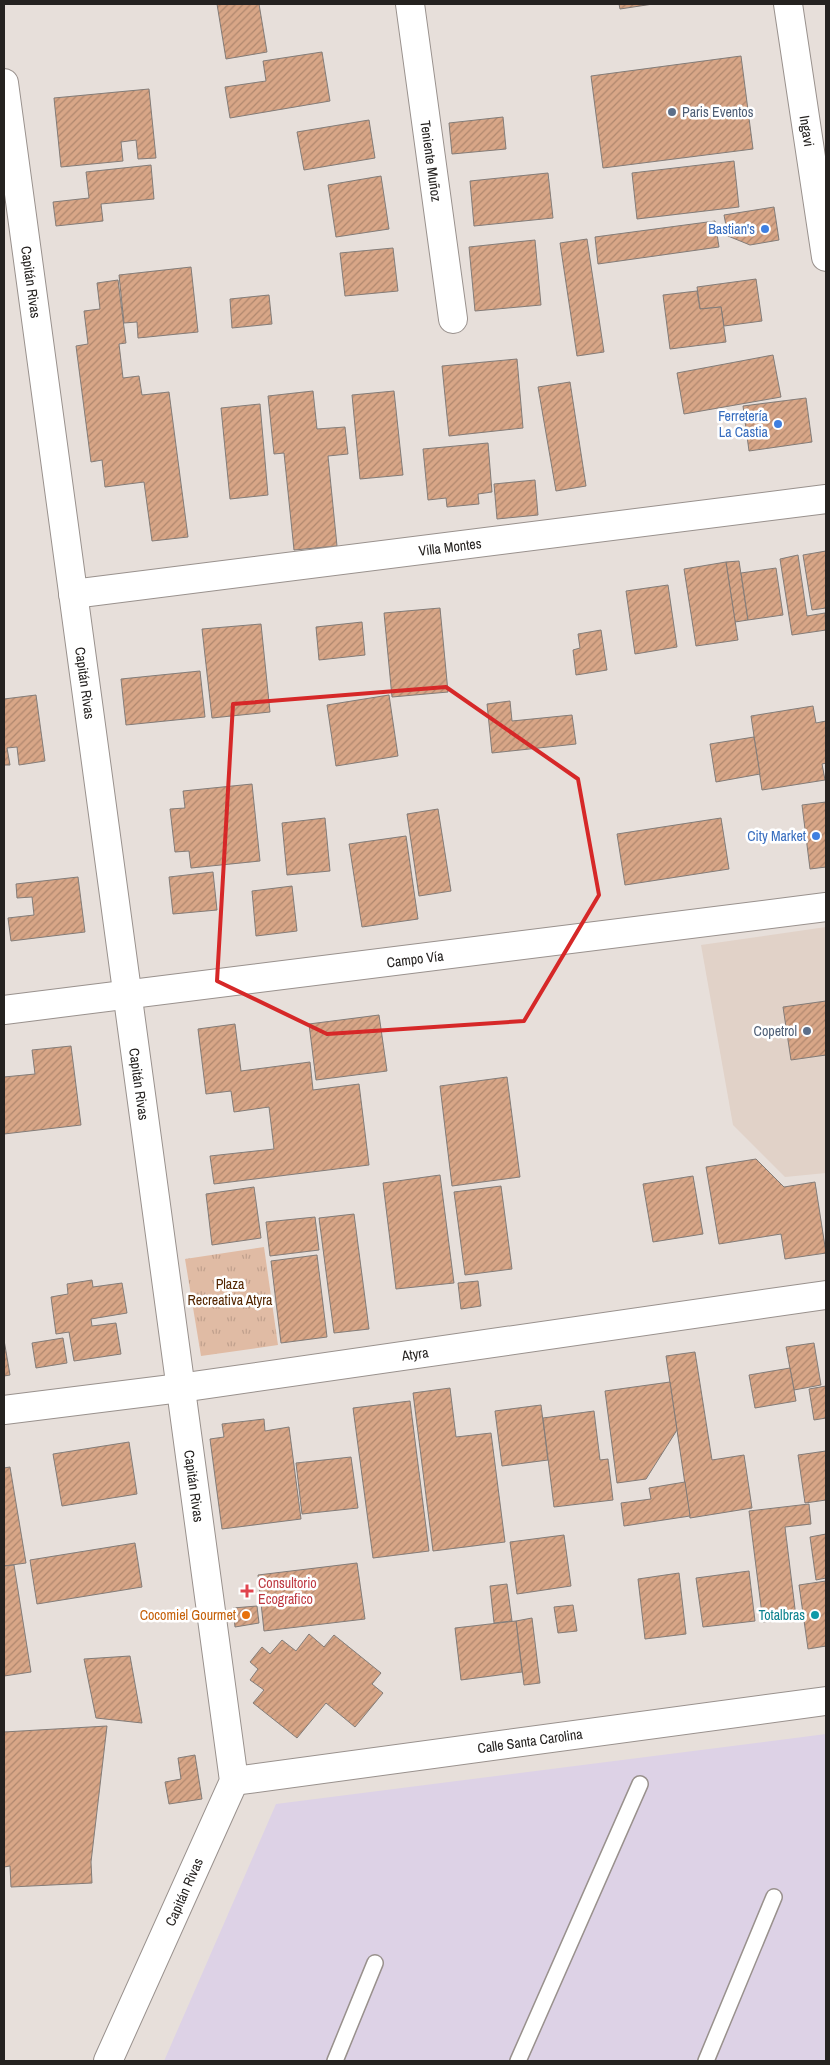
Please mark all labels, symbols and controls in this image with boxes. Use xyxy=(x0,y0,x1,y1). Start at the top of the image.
place label: Paris Eventos xyxy=(682,103,754,121)
marker: Paris Eventos xyxy=(666,106,678,118)
street label: Ingavi xyxy=(796,114,818,148)
street label: Teniente Muñoz xyxy=(416,119,446,203)
place label: Bastian's xyxy=(708,220,755,238)
marker: Bastian's xyxy=(759,223,771,235)
street label: Capitán Rivas xyxy=(17,245,45,320)
place label: Ferretería La Castia xyxy=(718,407,769,441)
marker: Ferretería La Castia xyxy=(772,418,784,430)
street label: Villa Montes xyxy=(418,534,483,560)
street label: Capitán Rivas xyxy=(71,646,99,721)
place label: City Market xyxy=(747,827,806,845)
marker: City Market xyxy=(810,830,822,842)
street label: Campo Vía xyxy=(385,947,445,971)
place label: Copetrol xyxy=(754,1022,797,1040)
marker: Copetrol xyxy=(801,1025,813,1037)
street label: Capitán Rivas xyxy=(125,1047,153,1122)
park label: Plaza Recreativa Atyra xyxy=(188,1275,273,1309)
street label: Atyra xyxy=(399,1343,430,1365)
street label: Capitán Rivas xyxy=(180,1449,208,1524)
place label: Consultorio Ecografico xyxy=(258,1574,317,1608)
marker: Consultorio Ecografico xyxy=(240,1584,254,1598)
place label: Cocomiel Gourmet xyxy=(140,1606,236,1624)
place label: Totalbras xyxy=(758,1606,805,1624)
marker: Cocomiel Gourmet xyxy=(240,1609,252,1621)
marker: Totalbras xyxy=(809,1609,821,1621)
street label: Calle Santa Carolina xyxy=(476,1725,584,1757)
street label: Capitán Rivas xyxy=(161,1855,207,1929)

